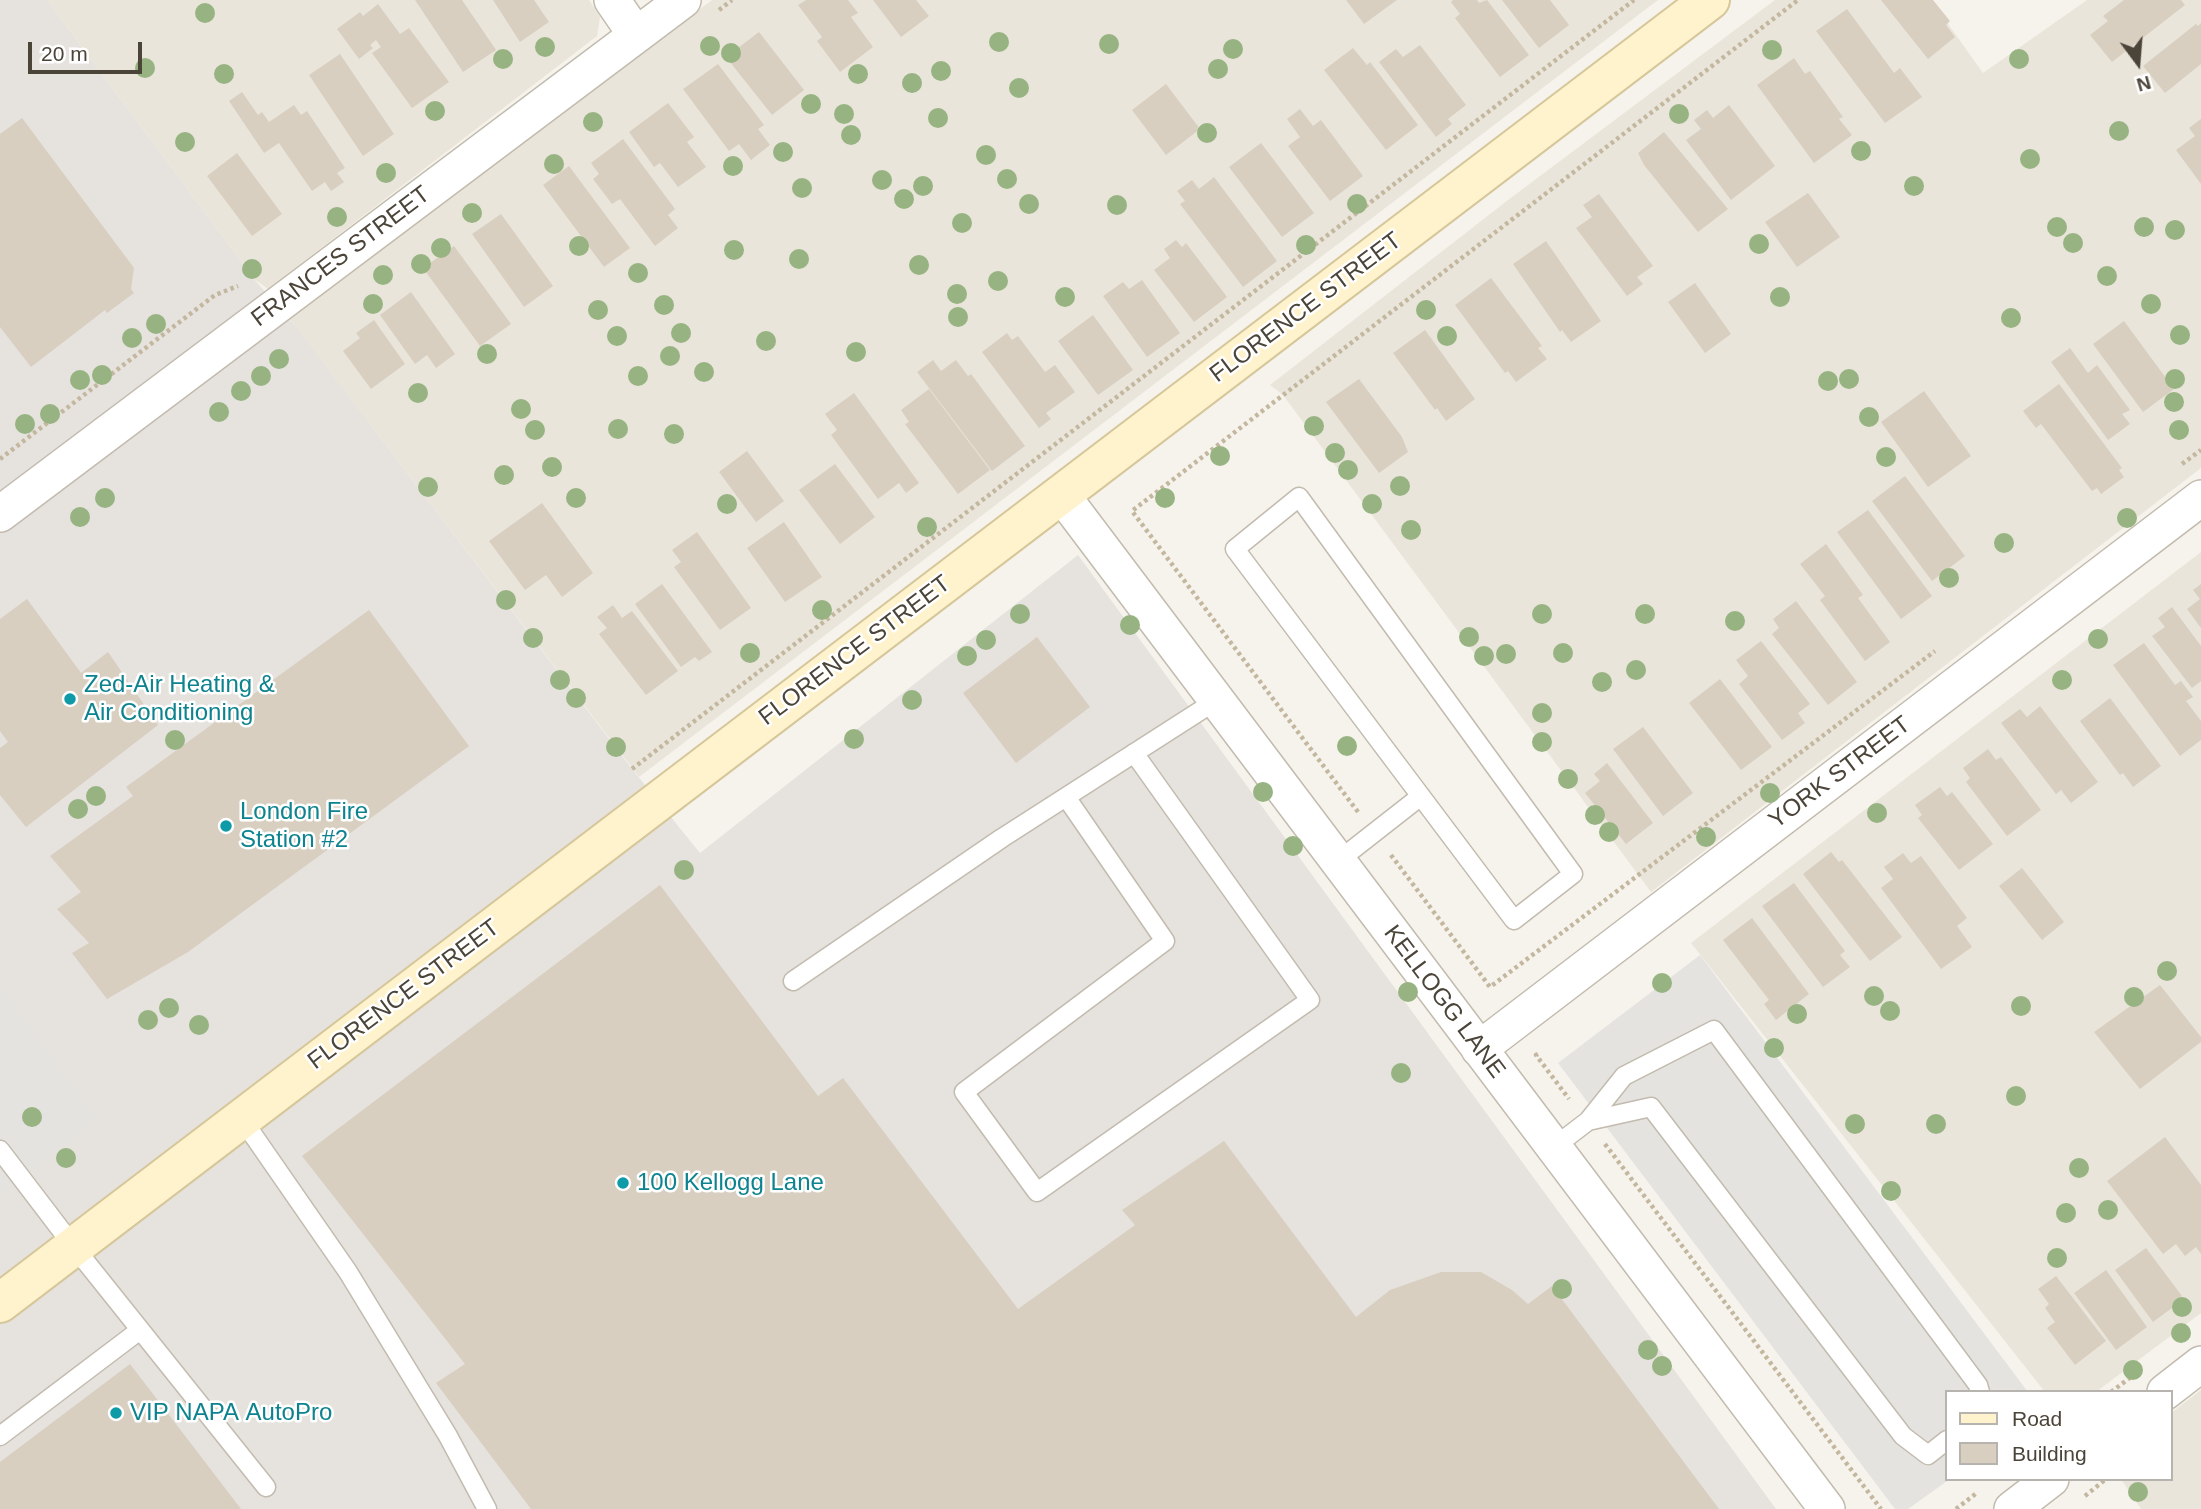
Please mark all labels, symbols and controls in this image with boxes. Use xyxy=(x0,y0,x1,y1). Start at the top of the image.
scale bar xyxy=(32,28,145,72)
north arrow xyxy=(2103,28,2173,98)
text: 20 m xyxy=(41,42,88,65)
text: N xyxy=(2134,72,2153,96)
street label: FRANCES STREET xyxy=(246,180,436,334)
street label: FLORENCE STREET xyxy=(1205,227,1407,389)
street label: FLORENCE STREET xyxy=(754,570,956,732)
place label: Zed-Air Heating & Air Conditioning xyxy=(84,671,275,727)
marker: Zed-Air Heating & Air Conditioning xyxy=(62,691,78,707)
street label: YORK STREET xyxy=(1764,711,1916,835)
place label: London Fire Station #2 xyxy=(240,798,368,854)
marker: London Fire Station #2 xyxy=(218,818,234,834)
street label: FLORENCE STREET xyxy=(303,914,505,1076)
street label: KELLOGG LANE xyxy=(1377,920,1511,1084)
place label: 100 Kellogg Lane xyxy=(637,1169,824,1197)
marker: 100 Kellogg Lane xyxy=(615,1175,631,1191)
legend xyxy=(1946,1390,2173,1481)
place label: VIP NAPA AutoPro xyxy=(130,1399,332,1427)
marker: VIP NAPA AutoPro xyxy=(108,1405,124,1421)
text: Road xyxy=(2012,1407,2062,1430)
text: Building xyxy=(2012,1442,2087,1465)

